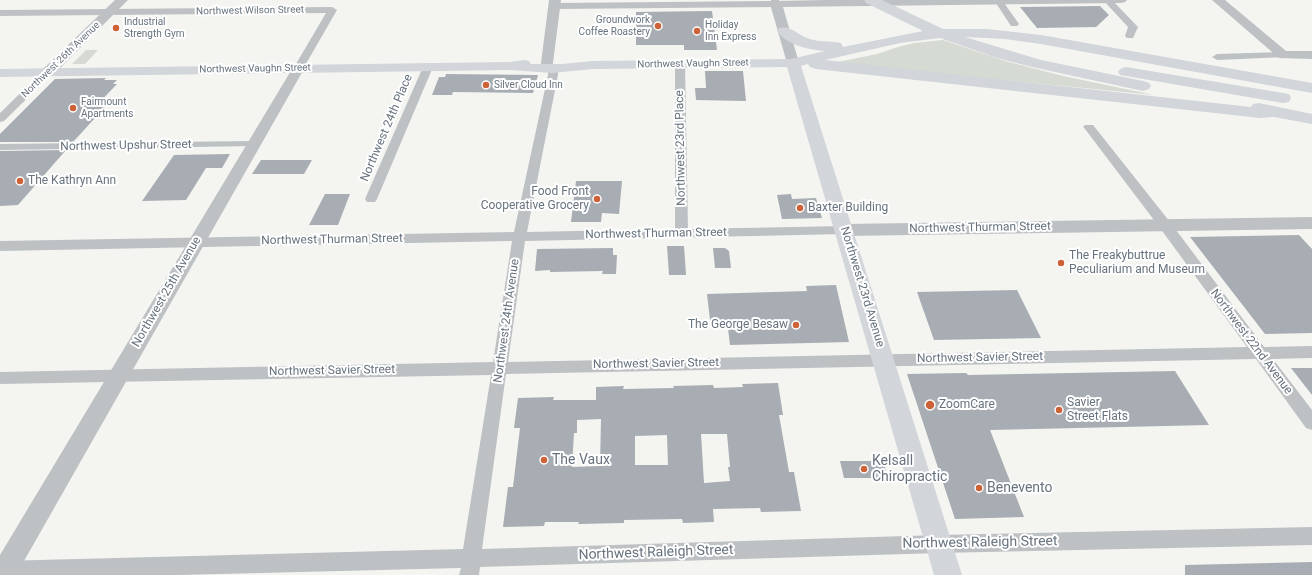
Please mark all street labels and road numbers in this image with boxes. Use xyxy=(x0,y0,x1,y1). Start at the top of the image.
street label: Northwest Wilson Street xyxy=(196,4,304,18)
street label: Northwest 26th Avenue xyxy=(19,19,103,101)
street label: Northwest Vaughn Street xyxy=(637,57,749,71)
street label: Northwest Vaughn Street xyxy=(199,62,311,76)
street label: Northwest 24th Place xyxy=(358,72,416,184)
street label: Northwest 23rd Place xyxy=(673,90,689,206)
street label: Northwest Upshur Street xyxy=(60,138,192,154)
street label: Northwest Thurman Street xyxy=(909,220,1051,236)
street label: Northwest 23rd Avenue xyxy=(837,225,887,349)
street label: Northwest Thurman Street xyxy=(585,226,727,242)
street label: Northwest Thurman Street xyxy=(261,232,403,248)
street label: Northwest 25th Avenue xyxy=(130,234,204,350)
street label: Northwest 24th Avenue xyxy=(491,258,523,384)
street label: Northwest 22nd Avenue xyxy=(1207,287,1295,397)
street label: Northwest Savier Street xyxy=(917,350,1043,366)
street label: Northwest Savier Street xyxy=(593,356,719,372)
street label: Northwest Savier Street xyxy=(269,363,395,379)
street label: Northwest Raleigh Street xyxy=(902,533,1058,553)
street label: Northwest Raleigh Street xyxy=(578,542,734,564)

